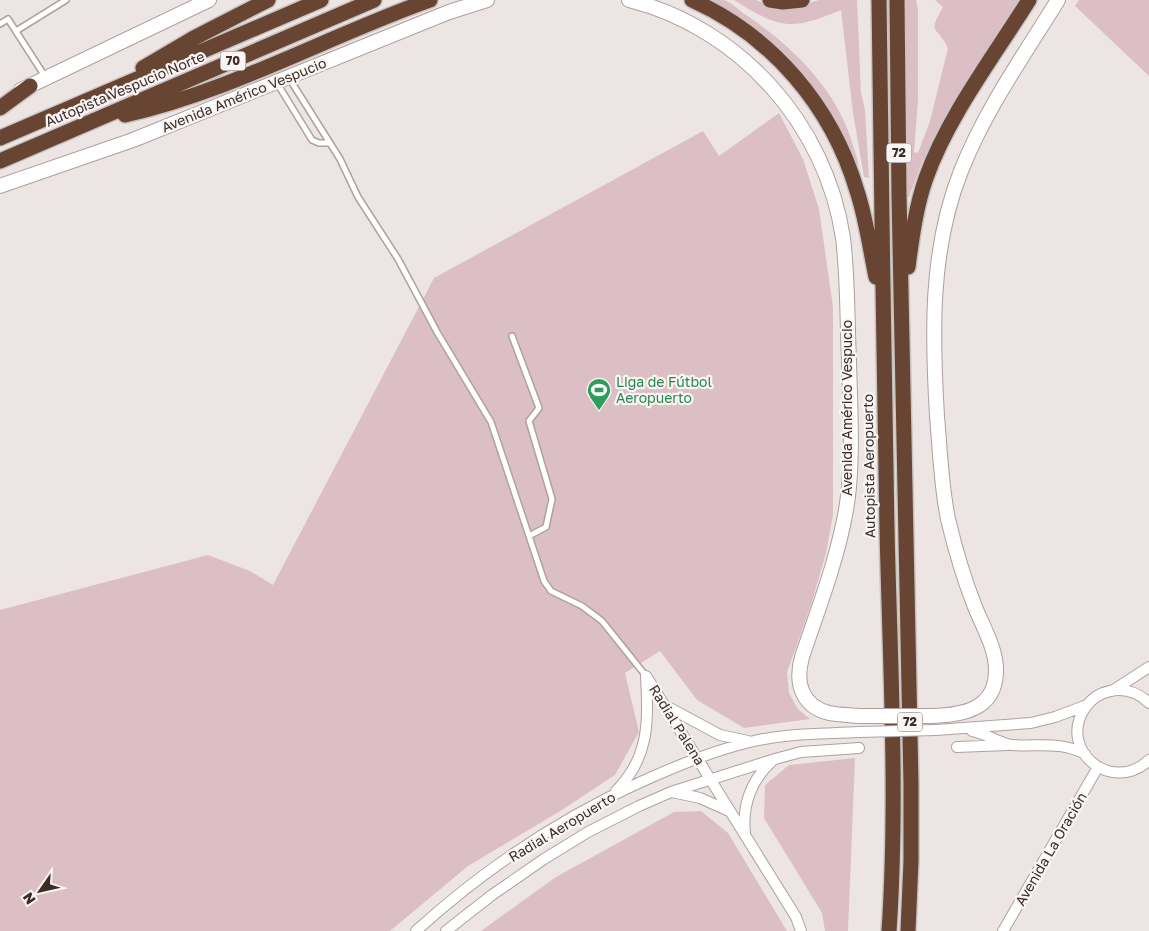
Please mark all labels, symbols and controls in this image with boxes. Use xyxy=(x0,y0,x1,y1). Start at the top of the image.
street label: Autopista Vespucio Norte xyxy=(43,47,207,130)
road number: 70 xyxy=(220,51,246,70)
street label: Avenida Américo Vespucio xyxy=(159,54,329,135)
road number: 72 xyxy=(886,144,912,162)
street label: Avenida Américo Vespucio xyxy=(838,320,855,496)
place label: Liga de Fútbol Aeropuerto xyxy=(616,373,712,406)
sports icon: Liga de Fútbol Aeropuerto xyxy=(586,377,612,411)
street label: Autopista Aeropuerto xyxy=(859,394,878,538)
street label: Radial Palena xyxy=(646,681,709,768)
road number: 72 xyxy=(898,712,922,732)
street label: Radial Aeropuerto xyxy=(505,788,618,865)
street label: Avenida La Oración xyxy=(1011,789,1090,908)
north arrow xyxy=(15,866,65,916)
text: N xyxy=(19,889,39,908)

